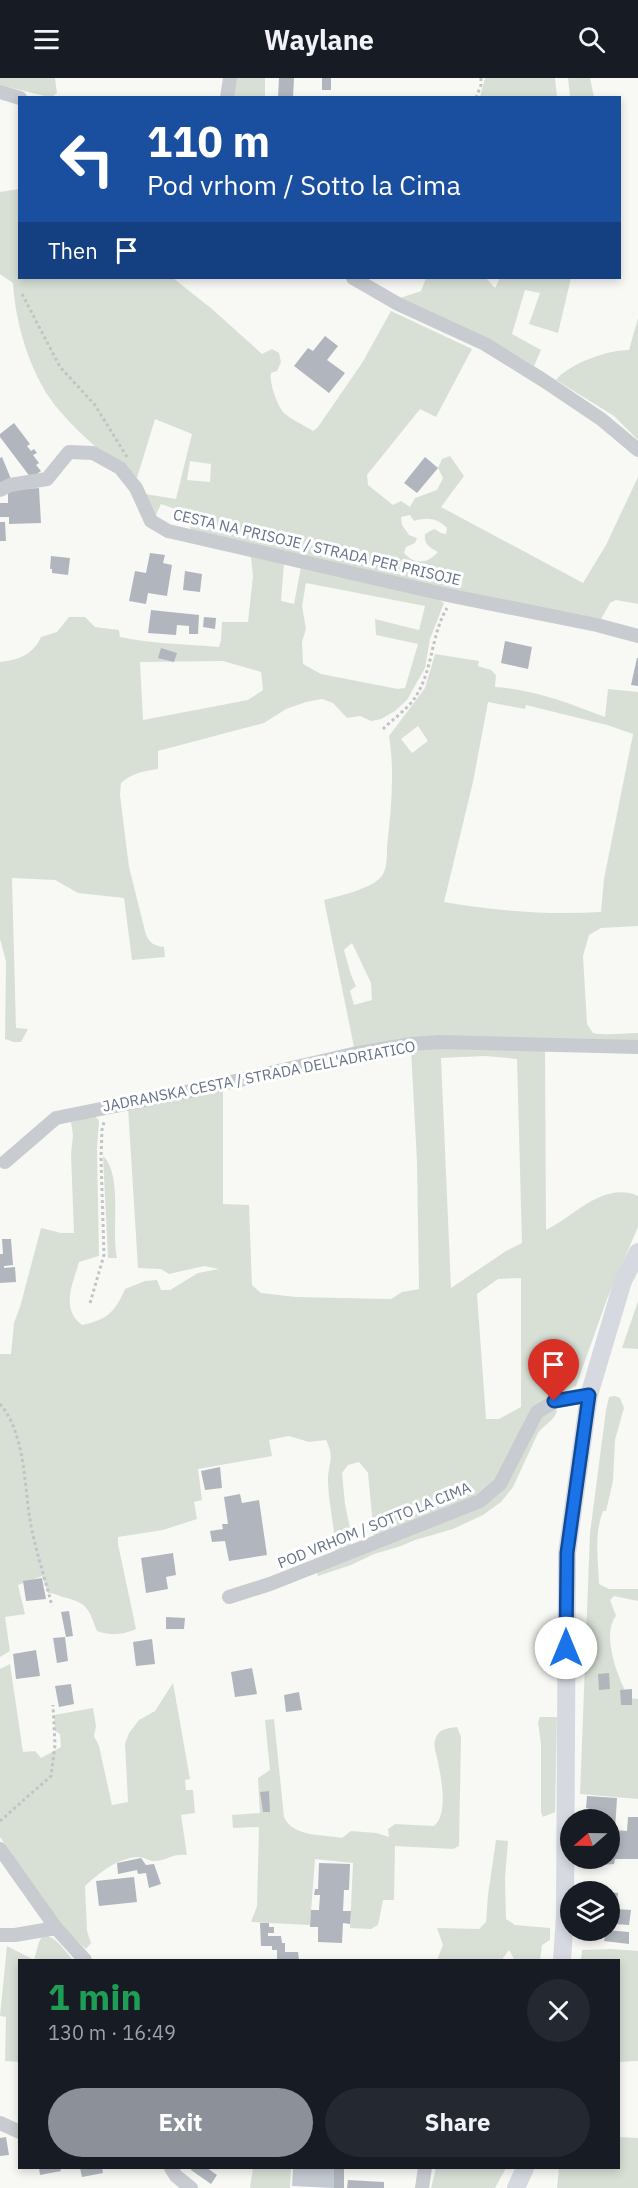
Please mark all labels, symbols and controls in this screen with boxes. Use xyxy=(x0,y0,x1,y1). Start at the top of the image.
text: Waylane xyxy=(264,22,374,57)
icon: menu xyxy=(30,23,63,56)
icon: search xyxy=(575,23,608,56)
text: 110 m xyxy=(147,114,270,169)
icon: left xyxy=(48,120,126,198)
text: Pod vrhom / Sotto la Cima xyxy=(147,167,461,202)
icon: arrive xyxy=(110,234,143,267)
text: Then xyxy=(48,236,98,265)
street label: CESTA NA PRISOJE / STRADA PER PRISOJE xyxy=(171,505,463,589)
street label: JADRANSKA CESTA / STRADA DELL'ADRIATICO xyxy=(101,1036,417,1116)
pin xyxy=(528,1339,579,1401)
icon: arrive xyxy=(537,1348,570,1381)
street label: POD VRHOM / SOTTO LA CIMA xyxy=(275,1477,474,1573)
position arrow xyxy=(534,1616,598,1680)
north arrow xyxy=(560,1809,620,1869)
map controls xyxy=(560,1809,620,1941)
button: layers xyxy=(560,1881,620,1941)
text: 1 min xyxy=(48,1973,142,2020)
button: close xyxy=(527,1979,590,2042)
text: 130 m · 16:49 xyxy=(48,2019,176,2046)
button: Exit xyxy=(48,2088,313,2157)
button: Share xyxy=(325,2088,590,2157)

